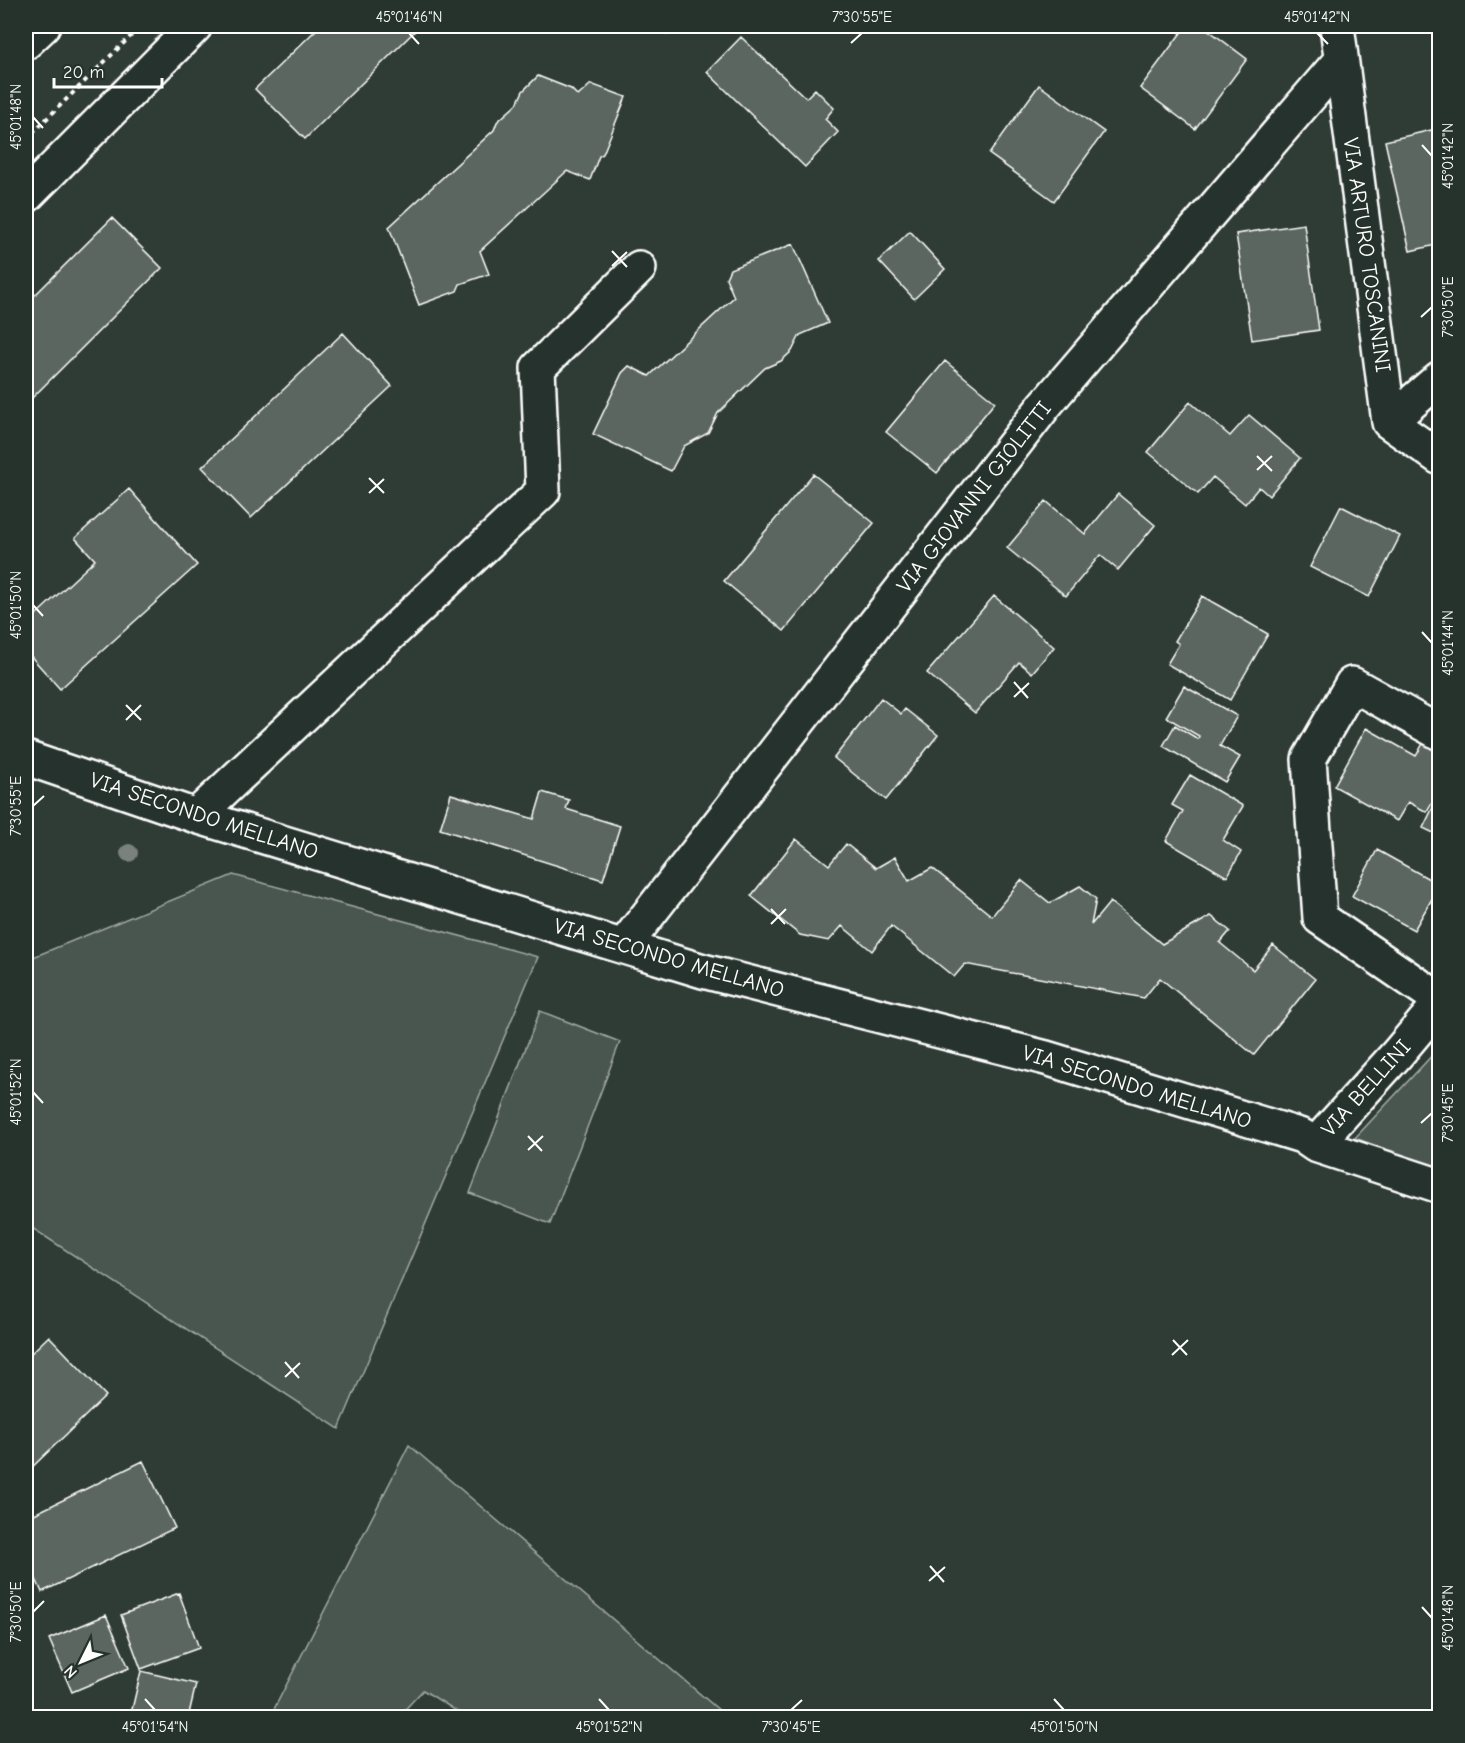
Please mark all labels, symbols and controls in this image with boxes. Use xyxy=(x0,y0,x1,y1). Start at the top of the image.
text: 45°01'46"N xyxy=(376,8,442,26)
text: 7°30'55"E xyxy=(832,8,892,26)
text: 45°01'42"N xyxy=(1284,8,1350,26)
scale bar xyxy=(54,51,162,89)
text: 20 m xyxy=(63,62,104,83)
text: 45°01'48"N xyxy=(7,84,25,150)
text: 45°01'42"N xyxy=(1439,123,1457,189)
street label: VIA ARTURO TOSCANINI xyxy=(1338,136,1396,374)
text: 7°30'50"E xyxy=(1439,277,1457,337)
street label: VIA GIOVANNI GIOLITTI xyxy=(891,396,1057,598)
text: 45°01'50"N xyxy=(7,571,25,639)
text: 45°01'44"N xyxy=(1439,610,1457,676)
street label: VIA SECONDO MELLANO xyxy=(87,767,321,865)
text: 7°30'55"E xyxy=(7,776,25,836)
street label: VIA SECONDO MELLANO xyxy=(551,913,787,1003)
street label: VIA BELLINI xyxy=(1316,1034,1416,1142)
street label: VIA SECONDO MELLANO xyxy=(1019,1040,1255,1134)
text: 45°01'52"N xyxy=(7,1058,25,1126)
text: 7°30'45"E xyxy=(1439,1083,1457,1143)
text: 7°30'50"E xyxy=(7,1582,25,1642)
text: 45°01'48"N xyxy=(1439,1585,1457,1651)
north arrow xyxy=(51,1632,111,1692)
text: N xyxy=(61,1662,81,1682)
text: 45°01'54"N xyxy=(122,1718,188,1736)
text: 45°01'52"N xyxy=(575,1718,643,1736)
text: 7°30'45"E xyxy=(761,1718,821,1736)
text: 45°01'50"N xyxy=(1030,1718,1098,1736)

